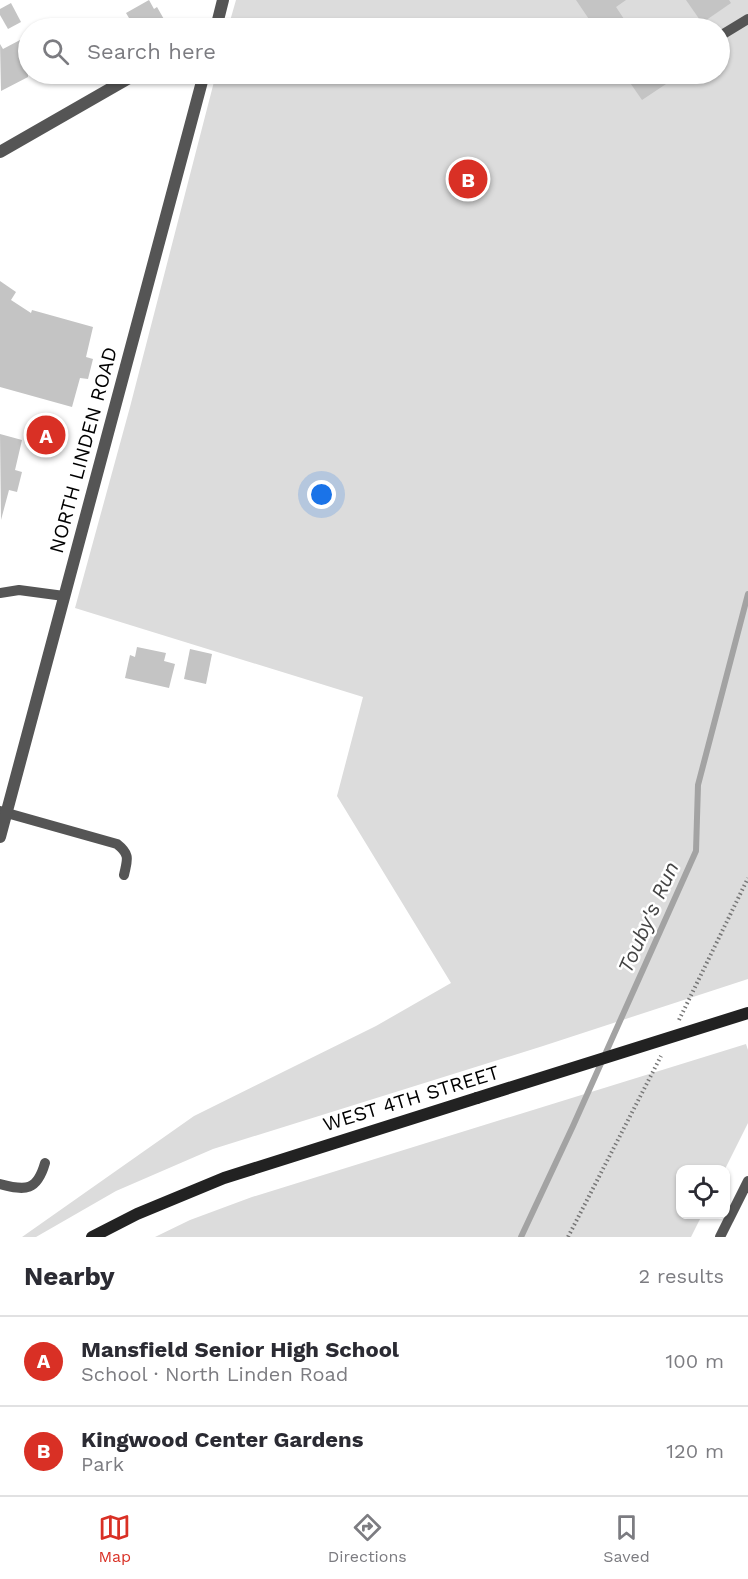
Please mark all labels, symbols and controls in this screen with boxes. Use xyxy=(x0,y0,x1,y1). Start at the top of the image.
search box xyxy=(18,18,730,84)
icon: search xyxy=(39,35,72,68)
text: Search here xyxy=(87,39,216,64)
pin: B xyxy=(448,156,488,201)
street label: NORTH LINDEN ROAD xyxy=(44,344,122,556)
pin: A xyxy=(26,412,66,458)
your location xyxy=(307,480,336,509)
water label: Touby's Run xyxy=(612,857,684,977)
street label: WEST 4TH STREET xyxy=(320,1060,502,1136)
map controls xyxy=(676,1165,730,1219)
button: locate xyxy=(676,1165,730,1219)
text: Nearby xyxy=(24,1261,115,1291)
text: 2 results xyxy=(639,1264,724,1288)
text: Mansfield Senior High School xyxy=(81,1337,399,1362)
text: A xyxy=(37,1349,50,1373)
text: 100 m xyxy=(665,1349,724,1373)
text: School · North Linden Road xyxy=(81,1362,348,1386)
text: Kingwood Center Gardens xyxy=(81,1427,363,1452)
text: B xyxy=(37,1439,50,1463)
text: 120 m xyxy=(666,1439,724,1463)
text: Park xyxy=(81,1452,124,1476)
tab: Map xyxy=(98,1511,131,1566)
tab: Directions xyxy=(328,1511,407,1566)
tab: Saved xyxy=(603,1511,650,1566)

